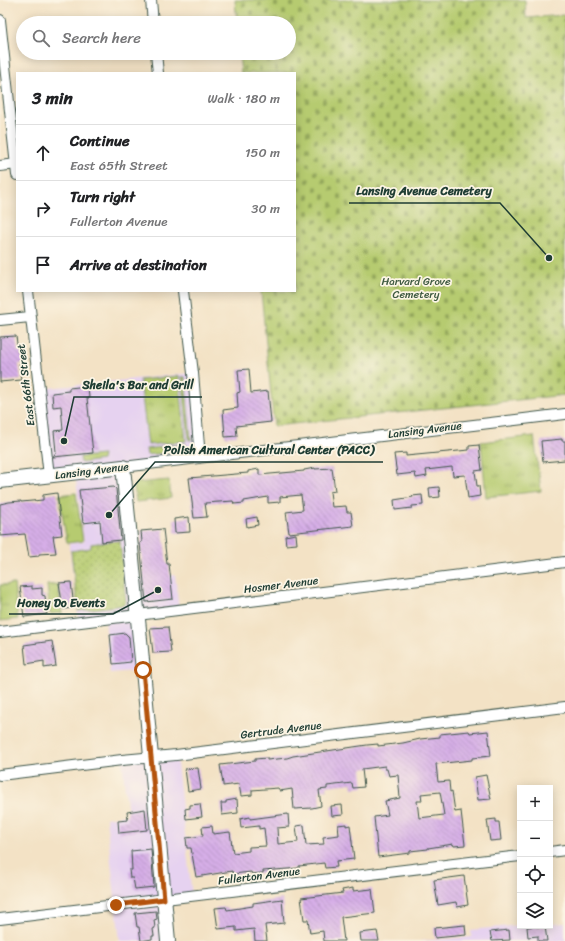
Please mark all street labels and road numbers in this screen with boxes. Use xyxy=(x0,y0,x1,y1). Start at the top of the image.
street label: East 66th Street xyxy=(12,343,40,427)
street label: Lansing Avenue xyxy=(387,416,463,444)
street label: Lansing Avenue xyxy=(54,457,130,485)
street label: Hosmer Avenue xyxy=(243,571,320,599)
street label: Gertrude Avenue xyxy=(239,716,323,744)
street label: Fullerton Avenue xyxy=(217,861,302,890)

